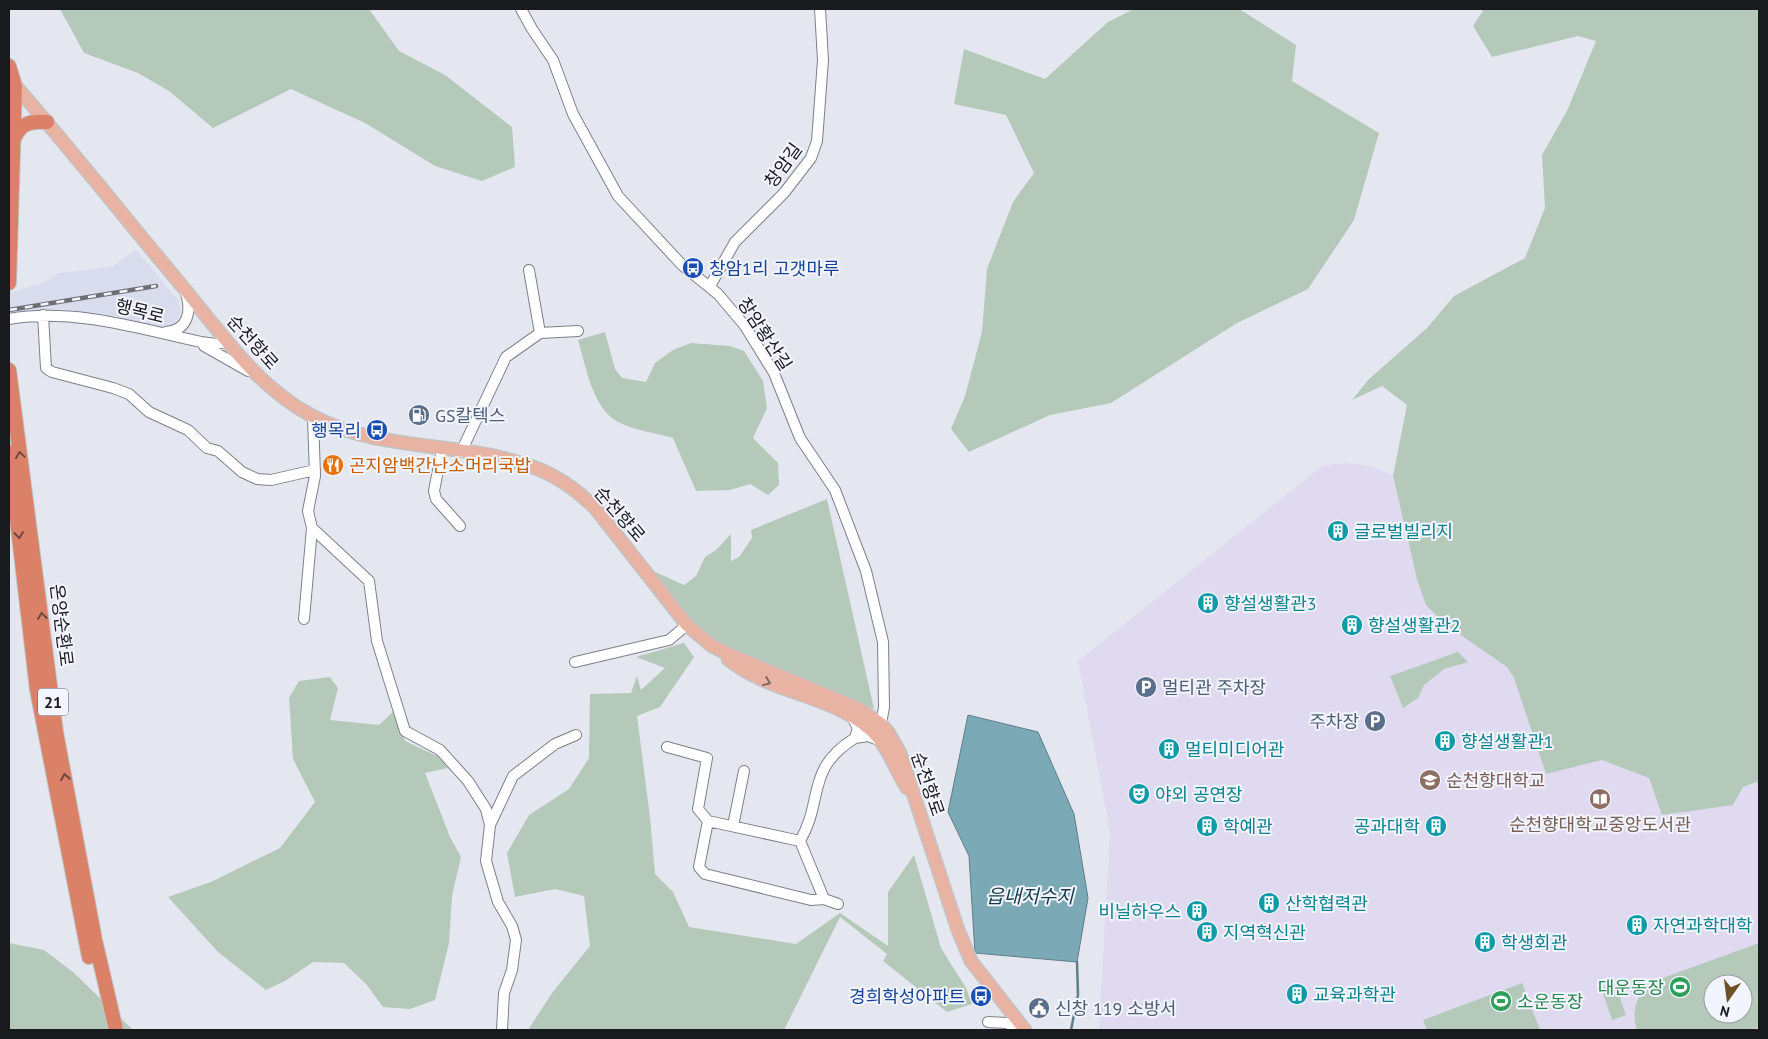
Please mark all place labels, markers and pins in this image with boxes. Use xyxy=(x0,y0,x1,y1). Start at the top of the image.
bus stop icon: 창암1리 고갯마루 xyxy=(681,256,705,280)
place label: 창암1리 고갯마루 xyxy=(709,257,840,280)
fuel station icon: GS칼텍스 xyxy=(407,403,431,427)
place label: GS칼텍스 xyxy=(435,404,505,427)
bus stop icon: 행목리 xyxy=(365,418,389,442)
place label: 행목리 xyxy=(311,419,361,442)
restaurant icon: 곤지암백간난소머리국밥 xyxy=(321,453,345,477)
place label: 곤지암백간난소머리국밥 xyxy=(349,454,531,477)
building icon: 글로벌빌리지 xyxy=(1326,519,1350,543)
place label: 글로벌빌리지 xyxy=(1354,520,1453,543)
building icon: 향설생활관3 xyxy=(1196,591,1220,615)
place label: 향설생활관3 xyxy=(1224,592,1317,615)
building icon: 향설생활관2 xyxy=(1340,613,1364,637)
place label: 향설생활관2 xyxy=(1368,614,1461,637)
parking icon: 멀티관 주차장 xyxy=(1134,675,1158,699)
place label: 멀티관 주차장 xyxy=(1162,676,1266,699)
parking icon: 주차장 xyxy=(1363,709,1387,733)
place label: 주차장 xyxy=(1309,710,1359,733)
building icon: 향설생활관1 xyxy=(1433,729,1457,753)
place label: 향설생활관1 xyxy=(1461,730,1554,753)
building icon: 멀티미디어관 xyxy=(1157,737,1181,761)
place label: 멀티미디어관 xyxy=(1185,738,1285,761)
school or university icon: 순천향대학교 xyxy=(1418,768,1442,792)
place label: 순천향대학교 xyxy=(1446,769,1545,792)
theatre icon: 야외 공연장 xyxy=(1127,782,1151,806)
place label: 야외 공연장 xyxy=(1155,783,1243,806)
library icon: 순천향대학교중앙도서관 xyxy=(1588,787,1612,811)
place label: 순천향대학교중앙도서관 xyxy=(1509,813,1692,836)
building icon: 학예관 xyxy=(1195,814,1219,838)
building icon: 공과대학 xyxy=(1424,814,1448,838)
place label: 학예관 xyxy=(1223,815,1273,838)
place label: 공과대학 xyxy=(1354,815,1420,838)
building icon: 산학협력관 xyxy=(1257,891,1281,915)
place label: 산학협력관 xyxy=(1285,892,1368,915)
building icon: 비닐하우스 xyxy=(1185,899,1209,923)
place label: 비닐하우스 xyxy=(1098,900,1181,923)
building icon: 자연과학대학 xyxy=(1625,913,1649,937)
place label: 자연과학대학 xyxy=(1653,914,1752,937)
building icon: 지역혁신관 xyxy=(1195,920,1219,944)
place label: 지역혁신관 xyxy=(1223,921,1306,944)
building icon: 학생회관 xyxy=(1473,930,1497,954)
place label: 학생회관 xyxy=(1501,931,1568,954)
sports icon: 대운동장 xyxy=(1668,975,1692,999)
place label: 대운동장 xyxy=(1598,976,1664,999)
building icon: 교육과학관 xyxy=(1285,982,1309,1006)
place label: 교육과학관 xyxy=(1313,983,1396,1006)
bus stop icon: 경희학성아파트 xyxy=(969,984,993,1008)
place label: 경희학성아파트 xyxy=(849,985,965,1008)
sports icon: 소운동장 xyxy=(1489,989,1513,1013)
place label: 소운동장 xyxy=(1517,990,1583,1013)
public building icon: 신창 119 소방서 xyxy=(1027,996,1051,1020)
place label: 신창 119 소방서 xyxy=(1055,997,1177,1020)

